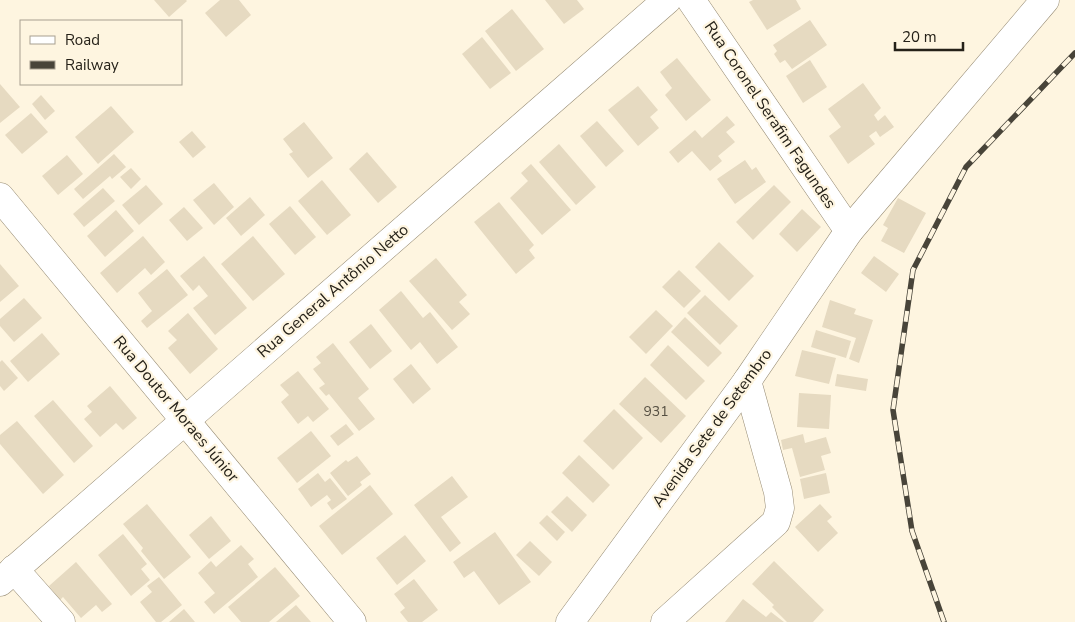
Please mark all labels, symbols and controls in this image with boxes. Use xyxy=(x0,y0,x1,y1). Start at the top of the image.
street label: Rua Coronel Serafim Fagundes xyxy=(699,17,841,213)
legend xyxy=(20,20,182,85)
scale bar xyxy=(895,20,962,52)
text: 20 m xyxy=(902,27,937,47)
text: Road xyxy=(65,30,100,50)
text: Railway xyxy=(65,55,119,75)
street label: Rua General Antônio Netto xyxy=(253,219,414,363)
street label: Rua Doutor Moraes Júnior xyxy=(108,331,244,487)
street label: Avenida Sete de Setembro xyxy=(647,344,777,512)
house number: 931 xyxy=(643,402,669,421)

